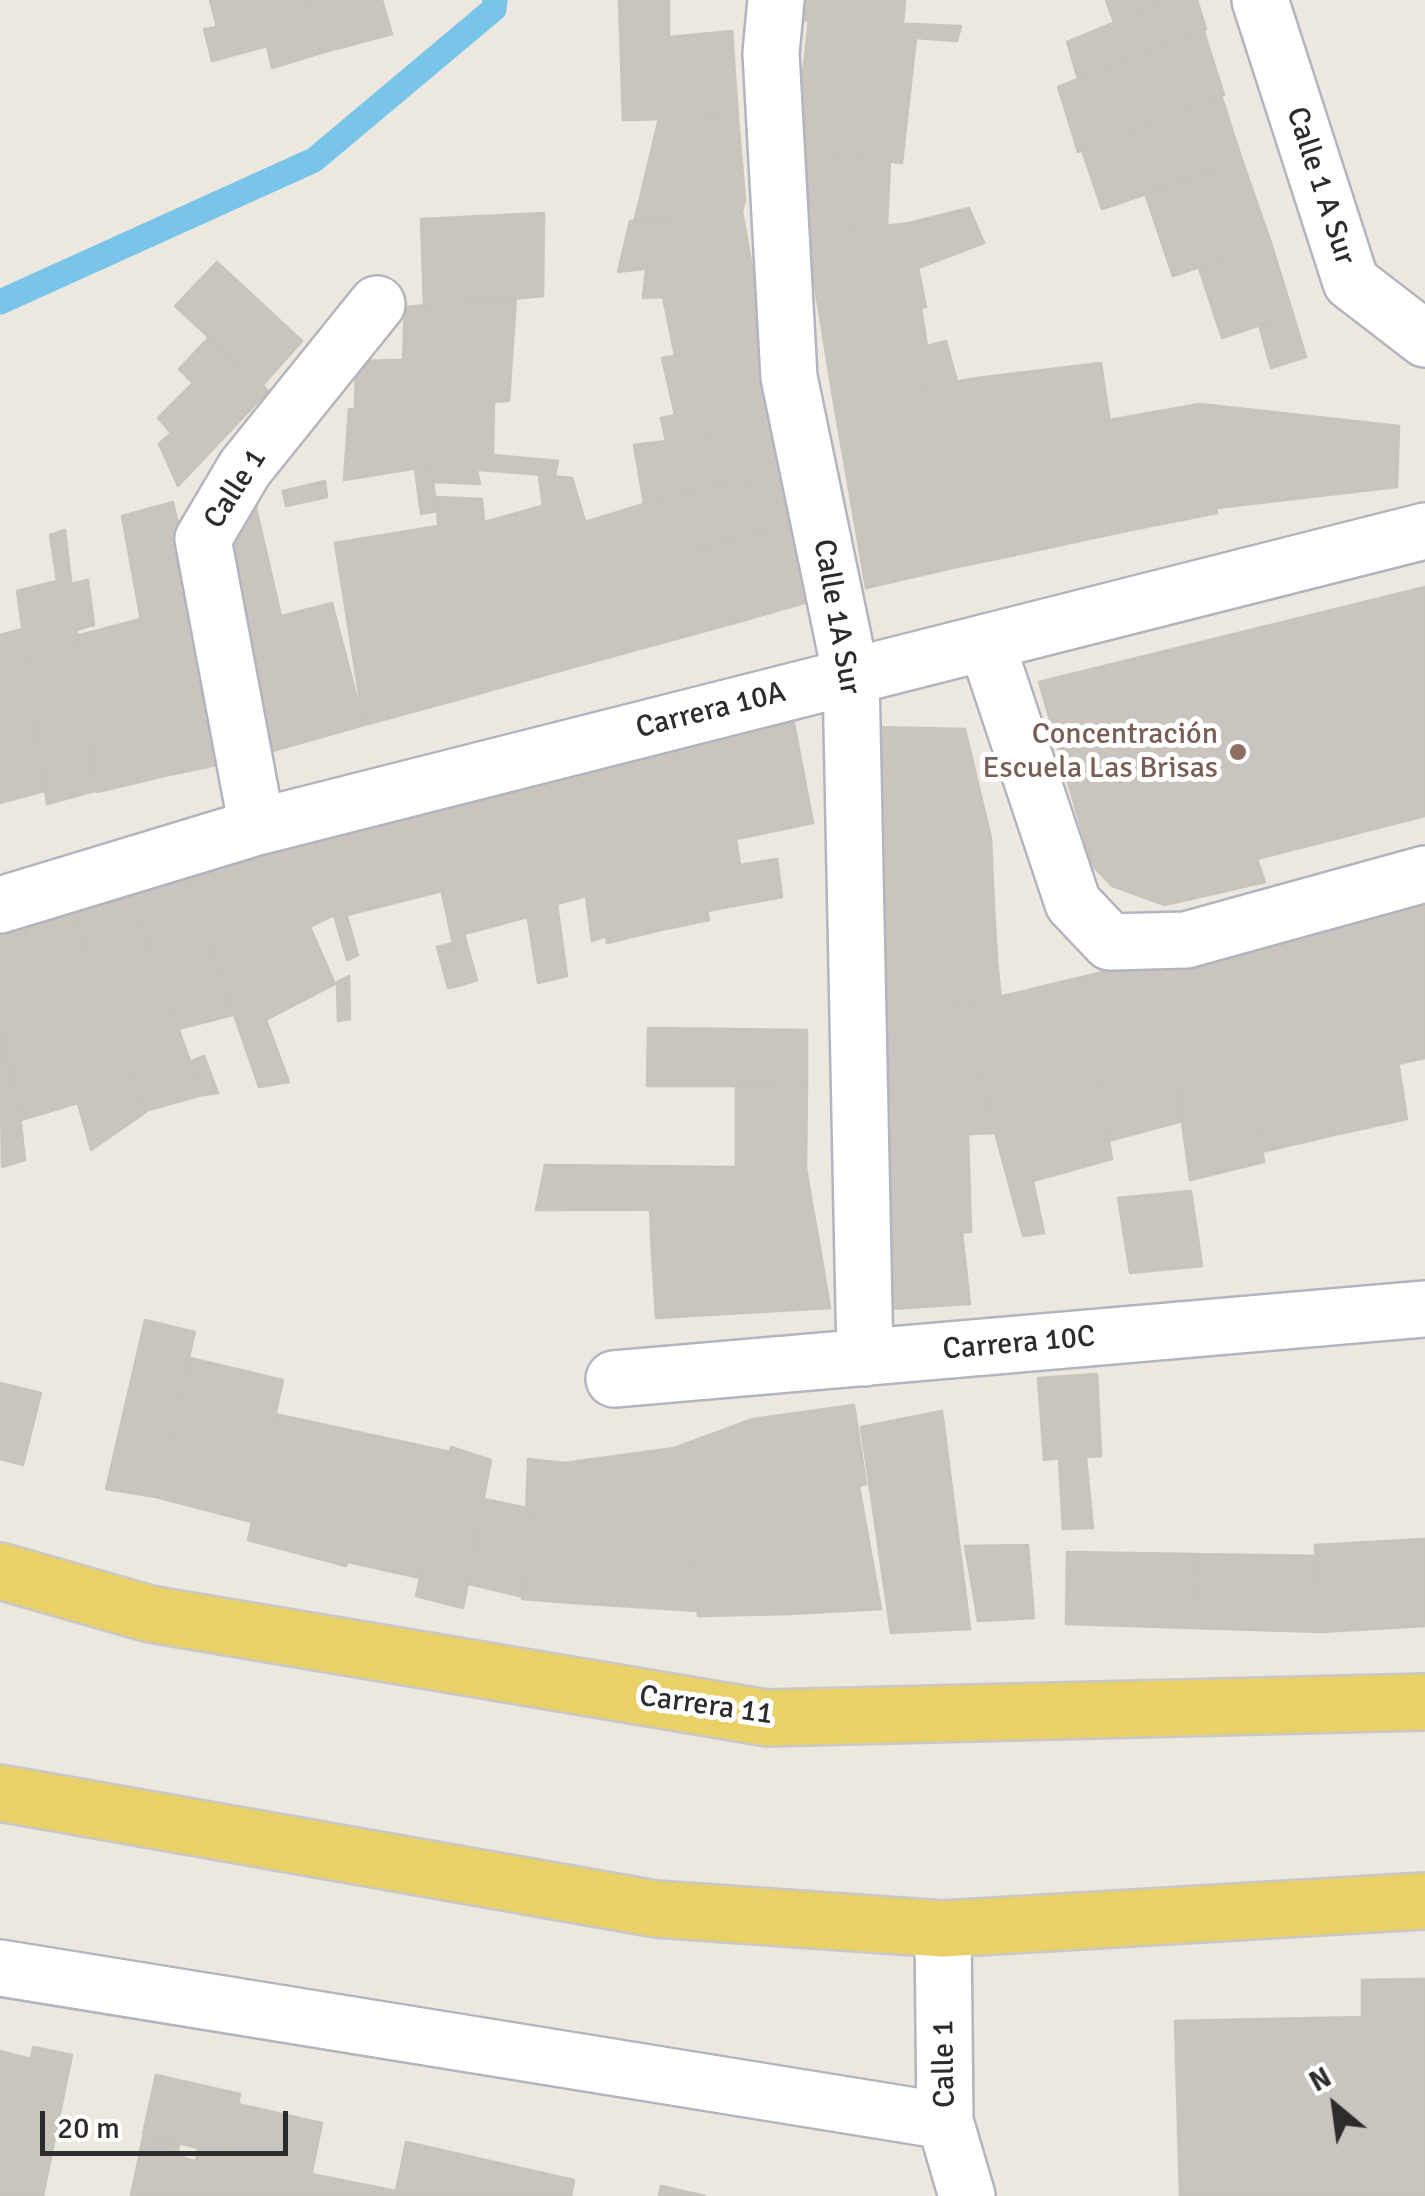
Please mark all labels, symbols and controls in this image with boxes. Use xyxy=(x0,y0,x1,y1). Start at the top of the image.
street label: Calle 1 A Sur xyxy=(1278,103,1362,269)
street label: Calle 1 xyxy=(197,442,275,536)
street label: Calle 1A Sur xyxy=(805,537,867,697)
street label: Carrera 10A xyxy=(632,675,790,747)
place label: Concentración Escuela Las Brisas xyxy=(983,717,1218,788)
marker: Concentración Escuela Las Brisas xyxy=(1227,741,1249,763)
street label: Carrera 10C xyxy=(941,1319,1097,1369)
street label: Carrera 11 xyxy=(637,1679,775,1733)
street label: Calle 1 xyxy=(926,2020,964,2108)
north arrow xyxy=(1285,2056,1385,2156)
text: N xyxy=(1304,2060,1337,2099)
scale bar xyxy=(45,2091,292,2153)
text: 20 m xyxy=(57,2110,120,2147)

